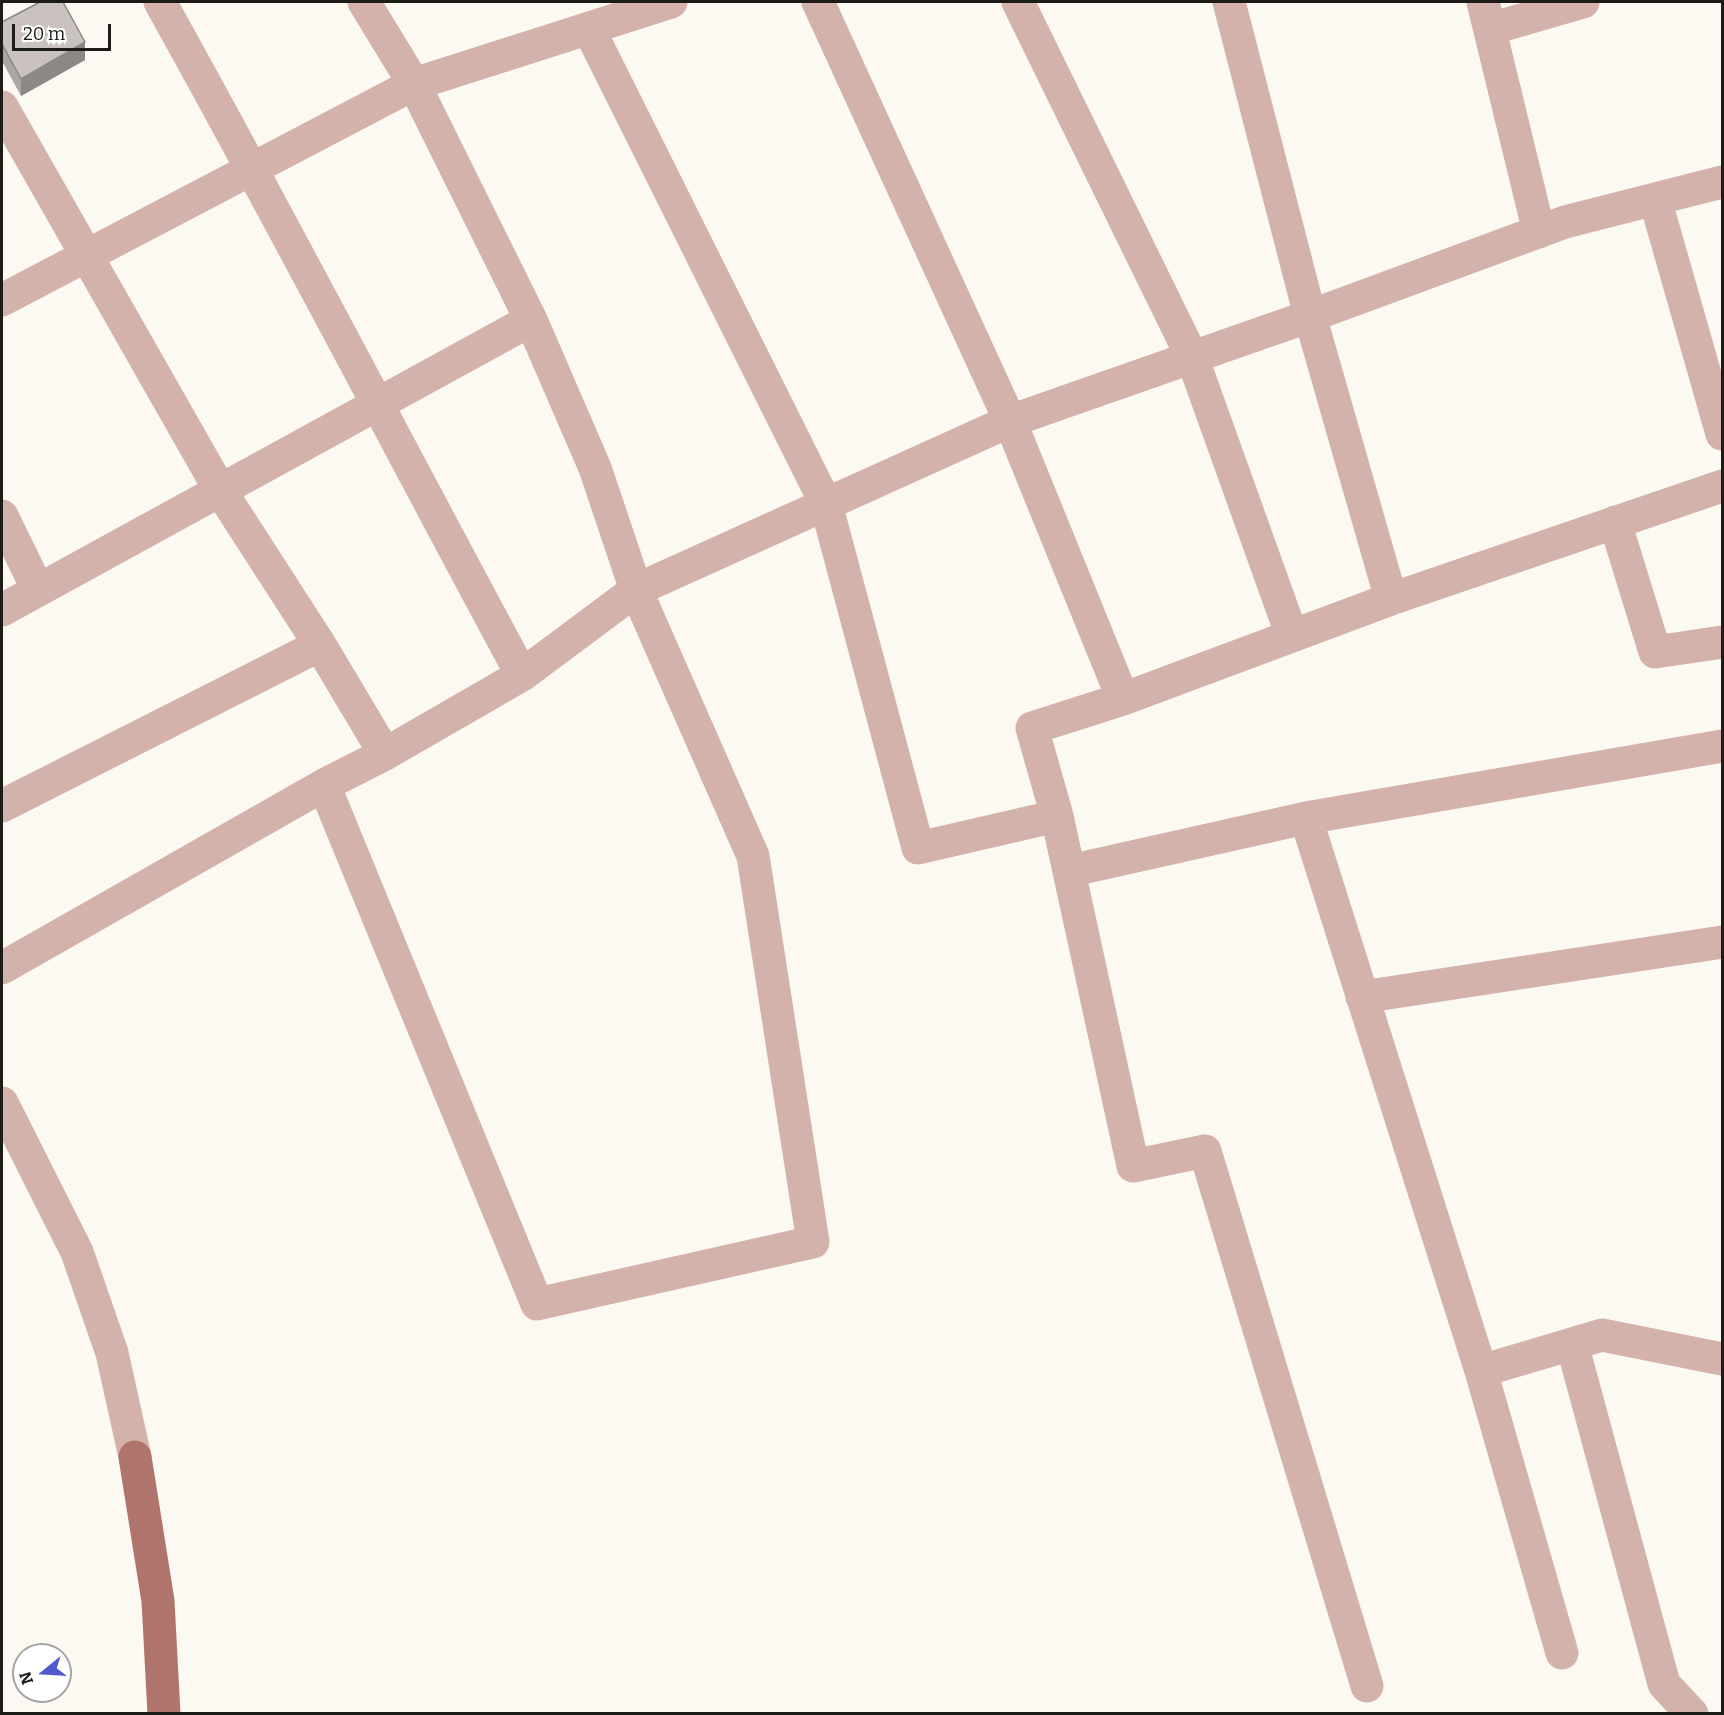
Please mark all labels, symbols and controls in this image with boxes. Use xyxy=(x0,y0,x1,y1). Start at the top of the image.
scale bar xyxy=(15,12,114,50)
text: 20 m xyxy=(23,23,65,45)
north arrow xyxy=(12,1643,72,1703)
text: N xyxy=(15,1669,37,1687)

